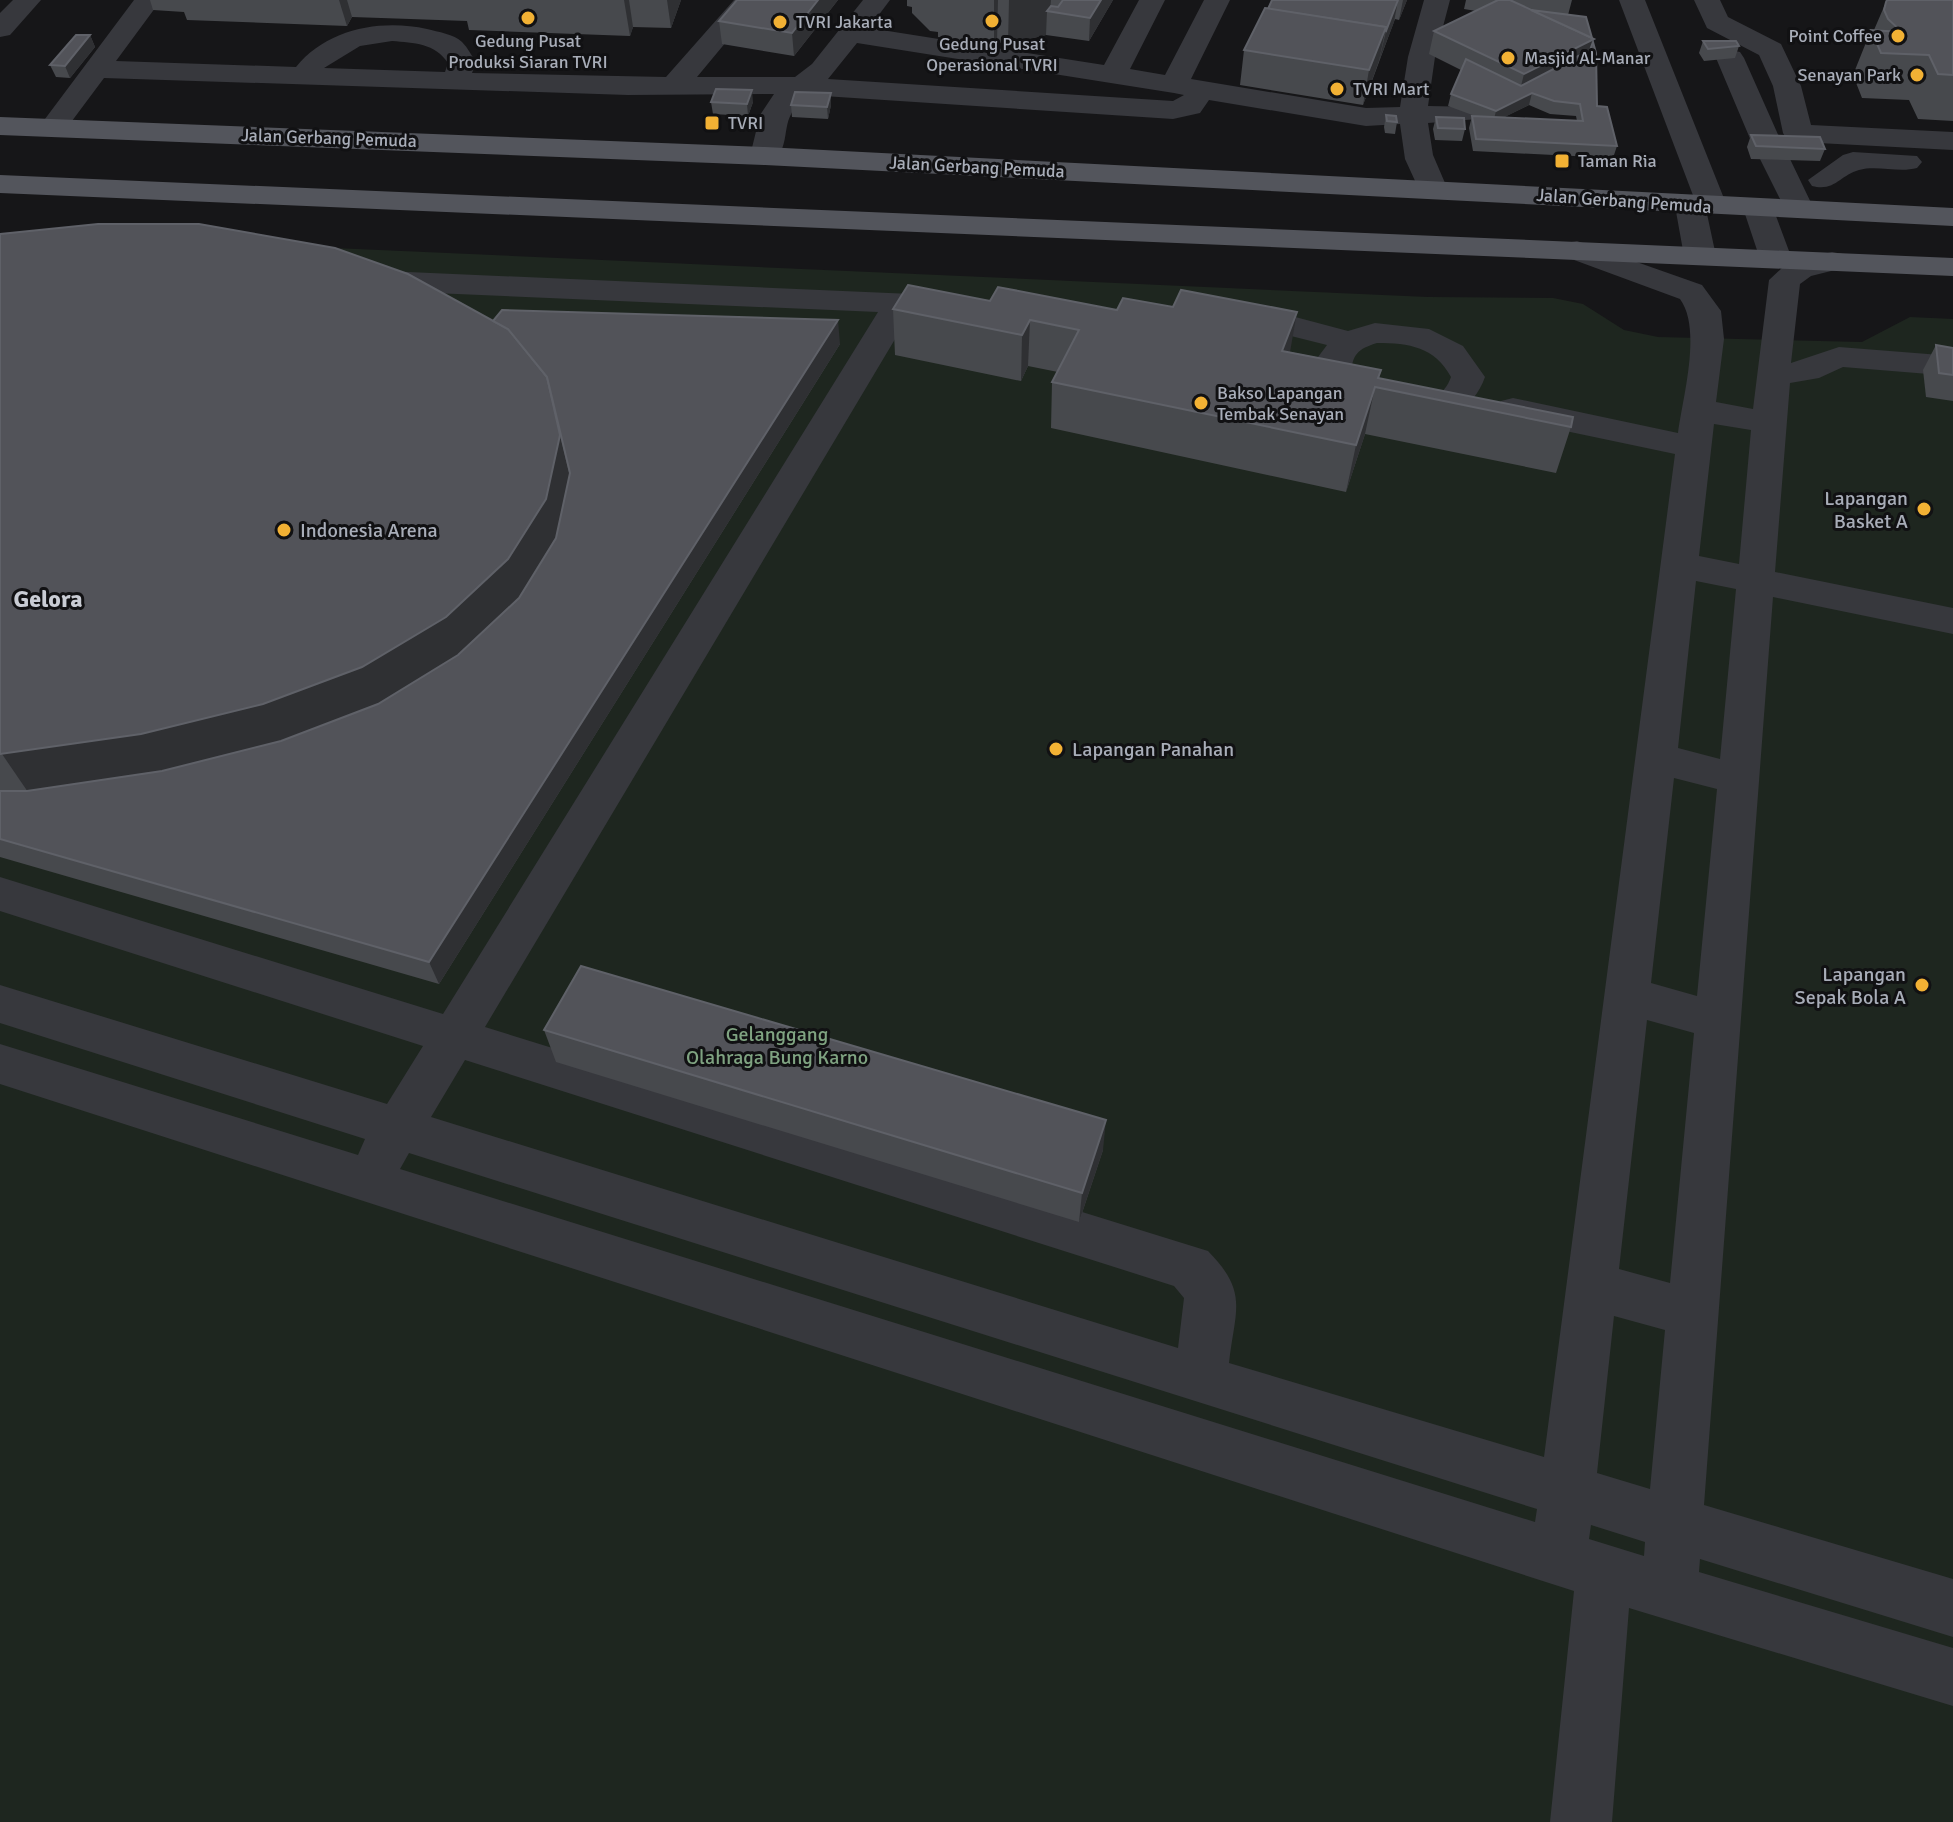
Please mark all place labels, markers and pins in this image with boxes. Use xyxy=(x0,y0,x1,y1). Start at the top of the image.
marker: Gedung Pusat Produksi Siaran TVRI xyxy=(519,9,537,27)
place label: TVRI Jakarta xyxy=(796,11,893,33)
marker: Gedung Pusat Operasional TVRI xyxy=(983,12,1001,30)
marker: TVRI Jakarta xyxy=(771,13,789,31)
place label: Point Coffee xyxy=(1789,25,1882,47)
marker: Point Coffee xyxy=(1889,27,1907,45)
place label: Gedung Pusat Produksi Siaran TVRI xyxy=(448,30,608,73)
place label: Gedung Pusat Operasional TVRI xyxy=(926,33,1058,76)
place label: Masjid Al-Manar xyxy=(1524,47,1651,69)
marker: Masjid Al-Manar xyxy=(1499,49,1517,67)
place label: Senayan Park xyxy=(1798,64,1901,86)
marker: Senayan Park xyxy=(1908,66,1926,84)
place label: TVRI Mart xyxy=(1353,78,1429,100)
marker: TVRI Mart xyxy=(1328,80,1346,98)
place label: TVRI xyxy=(728,112,763,134)
marker: TVRI xyxy=(703,114,721,132)
place label: Taman Ria xyxy=(1578,150,1657,172)
marker: Taman Ria xyxy=(1553,152,1571,170)
place label: Bakso Lapangan Tembak Senayan xyxy=(1217,382,1344,425)
marker: Bakso Lapangan Tembak Senayan xyxy=(1192,394,1210,412)
place label: Lapangan Basket A xyxy=(1824,486,1908,534)
marker: Lapangan Basket A xyxy=(1915,500,1933,518)
place label: Indonesia Arena xyxy=(300,518,438,543)
marker: Indonesia Arena xyxy=(275,521,293,539)
place label: Lapangan Panahan xyxy=(1072,737,1234,762)
marker: Lapangan Panahan xyxy=(1047,740,1065,758)
place label: Lapangan Sepak Bola A xyxy=(1795,962,1906,1010)
marker: Lapangan Sepak Bola A xyxy=(1913,976,1931,994)

